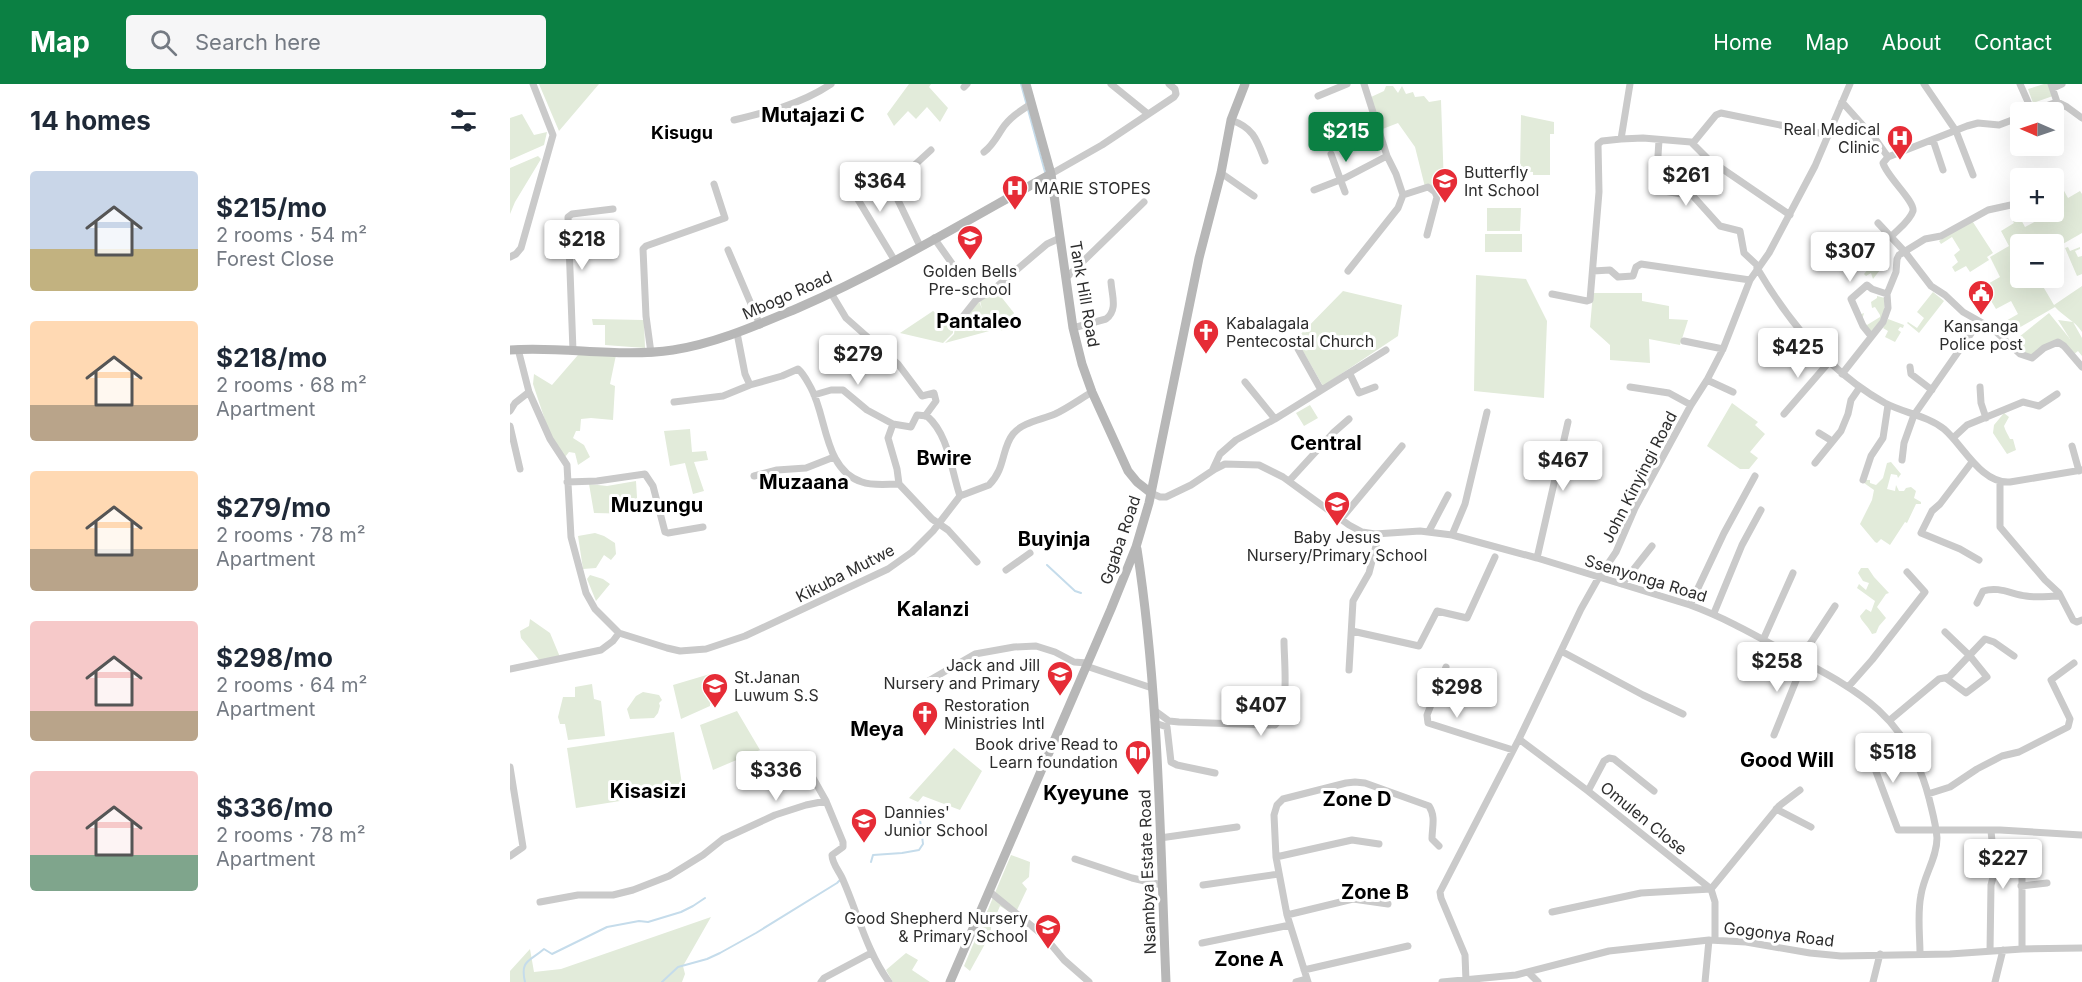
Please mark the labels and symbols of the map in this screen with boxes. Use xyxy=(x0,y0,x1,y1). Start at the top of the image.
north arrow xyxy=(2010,102,2064,156)
district label: Mutajazi C xyxy=(761,103,865,127)
pin: $215 xyxy=(1310,112,1382,163)
place label: Real Medical Clinic xyxy=(1783,119,1880,157)
district label: Kisugu xyxy=(651,122,713,143)
hospital icon: Real Medical Clinic xyxy=(1885,123,1915,161)
pin: $261 xyxy=(1650,156,1722,207)
pin: $364 xyxy=(844,162,916,213)
place label: Butterfly Int School xyxy=(1464,162,1539,200)
school or university icon: Butterfly Int School xyxy=(1430,166,1460,204)
hospital icon: MARIE STOPES xyxy=(1000,173,1030,211)
place label: MARIE STOPES xyxy=(1034,178,1151,198)
pin: $218 xyxy=(546,220,618,271)
school or university icon: Golden Bells Pre-school xyxy=(955,223,985,261)
pin: $307 xyxy=(1814,232,1886,283)
street label: Tank Hill Road xyxy=(1066,239,1104,349)
place label: Golden Bells Pre-school xyxy=(923,261,1017,299)
street label: Mbogo Road xyxy=(739,266,835,324)
public building icon: Kansanga Police post xyxy=(1966,278,1996,316)
district label: Pantaleo xyxy=(936,309,1022,333)
place label: Kabalagala Pentecostal Church xyxy=(1226,313,1374,351)
place label: Kansanga Police post xyxy=(1939,316,2023,354)
church icon: Kabalagala Pentecostal Church xyxy=(1191,317,1221,355)
pin: $425 xyxy=(1762,328,1834,379)
pin: $279 xyxy=(822,335,894,386)
street label: John Kinyingi Road xyxy=(1597,408,1681,546)
district label: Central xyxy=(1290,431,1362,455)
pin: $467 xyxy=(1527,441,1599,492)
district label: Bwire xyxy=(916,446,972,470)
district label: Muzaana xyxy=(759,470,849,494)
school or university icon: Baby Jesus Nursery/Primary School xyxy=(1322,489,1352,527)
district label: Muzungu xyxy=(611,493,703,517)
street label: Ggaba Road xyxy=(1095,493,1145,587)
district label: Buyinja xyxy=(1018,527,1090,551)
place label: Baby Jesus Nursery/Primary School xyxy=(1247,527,1427,565)
street label: Kikuba Mutwe xyxy=(792,540,898,606)
street label: Ssenyonga Road xyxy=(1582,550,1710,606)
district label: Kalanzi xyxy=(897,597,969,621)
pin: $258 xyxy=(1741,642,1813,693)
place label: Jack and Jill Nursery and Primary xyxy=(884,655,1040,693)
school or university icon: Jack and Jill Nursery and Primary xyxy=(1045,659,1075,697)
place label: St.Janan Luwum S.S xyxy=(734,667,819,705)
pin: $298 xyxy=(1421,668,1493,719)
school or university icon: St.Janan Luwum S.S xyxy=(700,671,730,709)
pin: $407 xyxy=(1225,686,1297,737)
place label: Restoration Ministries Intl xyxy=(944,695,1045,733)
church icon: Restoration Ministries Intl xyxy=(910,699,940,737)
district label: Meya xyxy=(850,717,904,741)
pin: $518 xyxy=(1857,733,1929,784)
place label: Book drive Read to Learn foundation xyxy=(975,734,1118,772)
library icon: Book drive Read to Learn foundation xyxy=(1123,738,1153,776)
district label: Good Will xyxy=(1740,748,1834,772)
pin: $336 xyxy=(740,751,812,802)
street label: Omulen Close xyxy=(1597,777,1691,859)
district label: Kisasizi xyxy=(610,779,686,803)
district label: Kyeyune xyxy=(1043,781,1129,805)
district label: Zone D xyxy=(1322,787,1392,811)
street label: Nsambya Estate Road xyxy=(1134,789,1160,955)
place label: Dannies' Junior School xyxy=(884,802,988,840)
school or university icon: Dannies' Junior School xyxy=(849,806,879,844)
pin: $227 xyxy=(1967,839,2039,890)
district label: Zone B xyxy=(1341,880,1409,904)
place label: Good Shepherd Nursery & Primary School xyxy=(844,908,1028,946)
school or university icon: Good Shepherd Nursery & Primary School xyxy=(1033,912,1063,950)
street label: Gogonya Road xyxy=(1723,917,1835,951)
district label: Zone A xyxy=(1214,947,1284,971)

